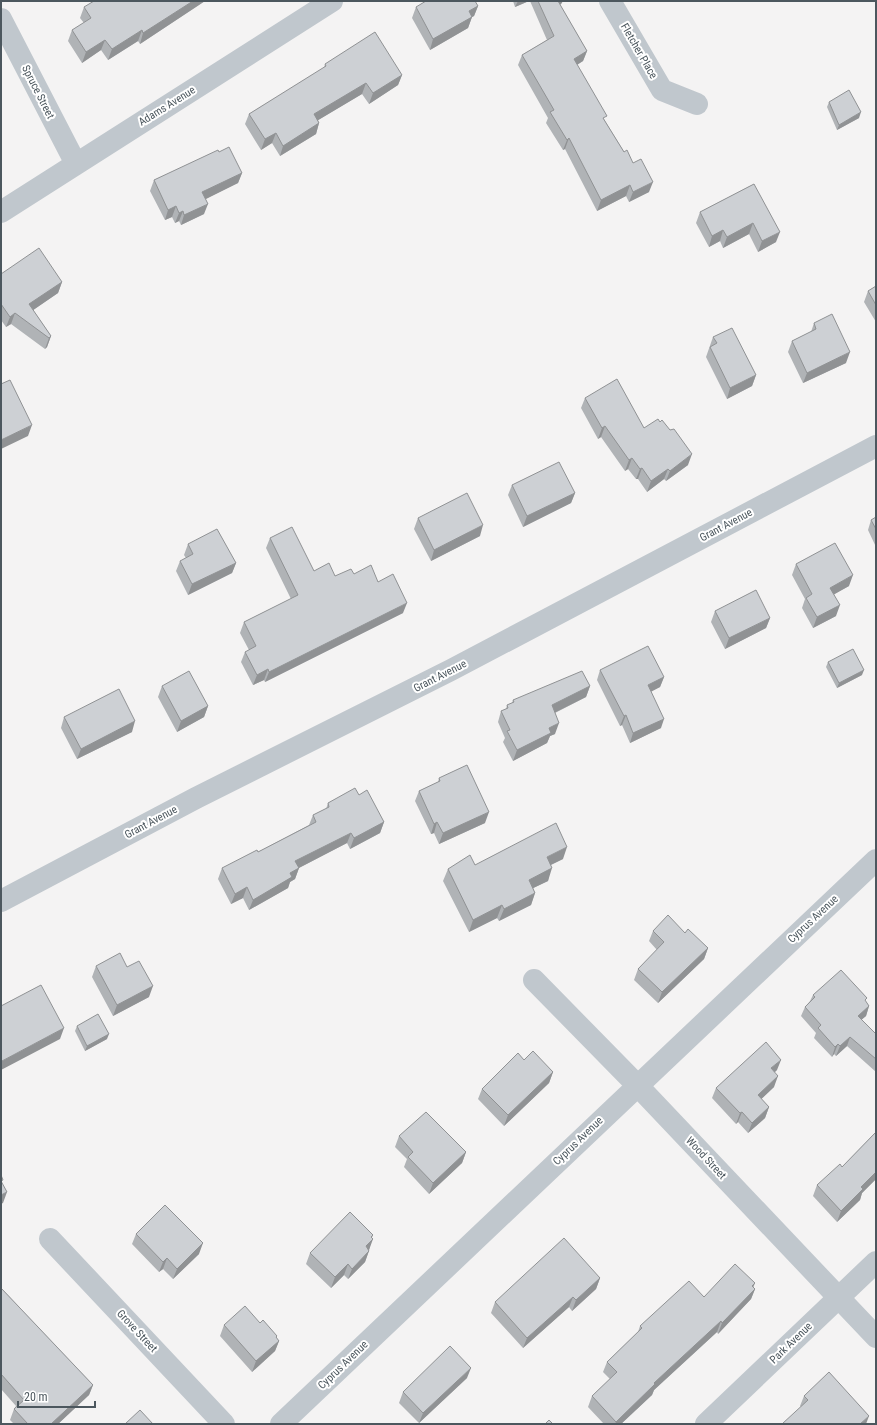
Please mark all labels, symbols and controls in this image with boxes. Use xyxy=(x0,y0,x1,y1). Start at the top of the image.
street label: Fletcher Place xyxy=(618,21,660,81)
street label: Spruce Street xyxy=(19,63,57,121)
street label: Adams Avenue xyxy=(136,83,198,129)
street label: Grant Avenue xyxy=(697,506,755,544)
street label: Grant Avenue xyxy=(411,657,469,695)
street label: Grant Avenue xyxy=(122,803,180,841)
street label: Cyprus Avenue xyxy=(785,892,841,946)
street label: Cyprus Avenue xyxy=(550,1114,606,1168)
street label: Wood Street xyxy=(683,1134,729,1182)
street label: Grove Street xyxy=(114,1307,160,1355)
street label: Park Avenue xyxy=(767,1320,815,1366)
street label: Cyprus Avenue xyxy=(315,1338,371,1392)
scale bar xyxy=(18,1383,95,1409)
text: 20 m xyxy=(24,1390,48,1404)

